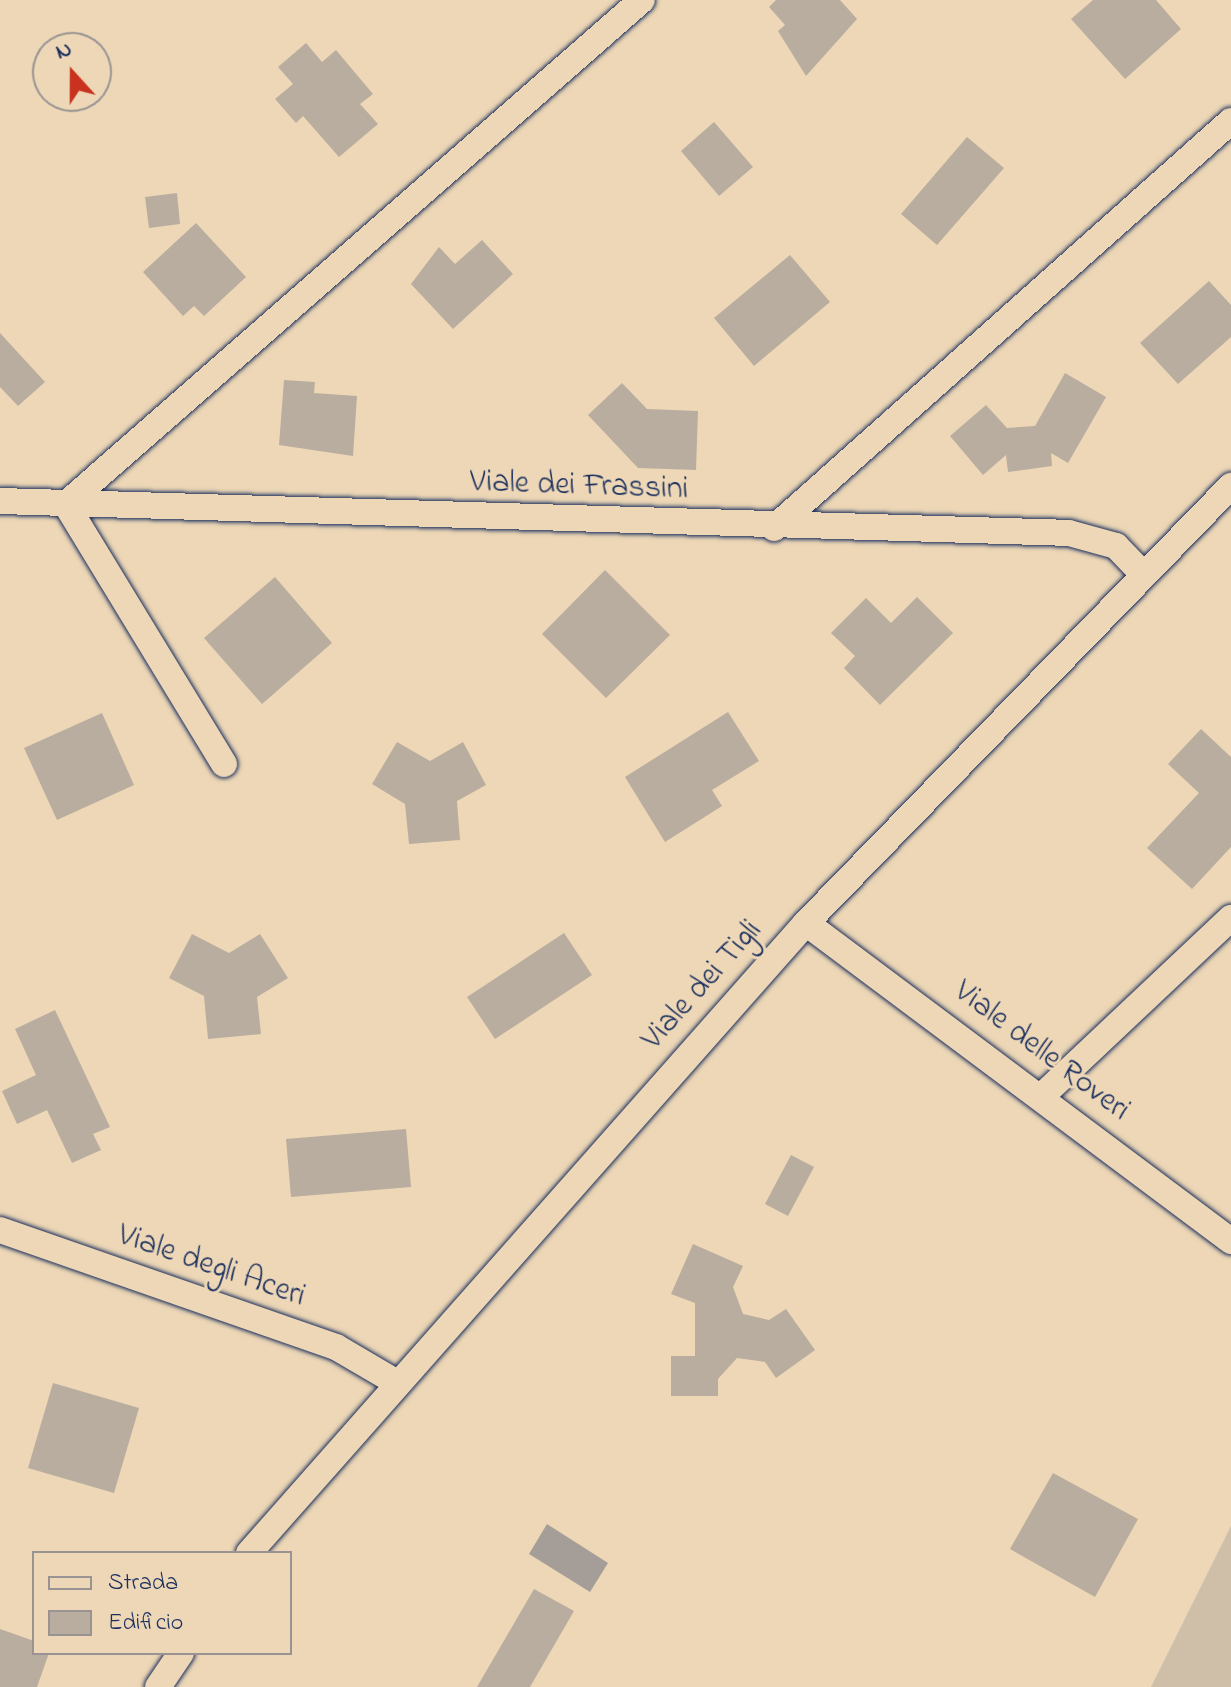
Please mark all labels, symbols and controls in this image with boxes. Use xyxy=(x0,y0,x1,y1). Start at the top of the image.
north arrow xyxy=(32,32,112,112)
text: N xyxy=(51,34,77,69)
street label: Viale dei Frassini xyxy=(469,464,689,510)
street label: Viale dei Tigli xyxy=(635,913,771,1059)
street label: Viale delle Roveri xyxy=(945,973,1137,1131)
street label: Viale degli Aceri xyxy=(112,1217,310,1317)
legend xyxy=(32,1551,292,1655)
text: Strada xyxy=(108,1566,178,1601)
text: Edificio xyxy=(108,1606,183,1641)

